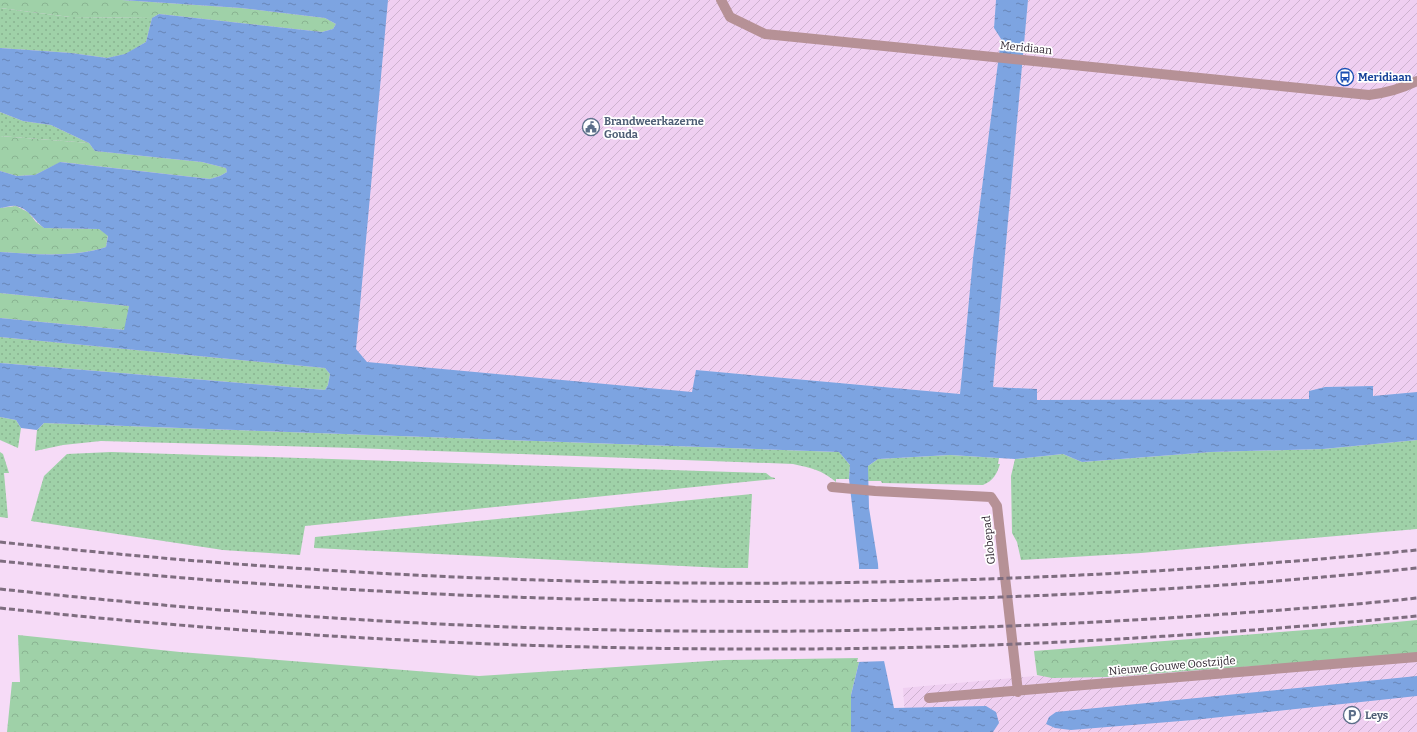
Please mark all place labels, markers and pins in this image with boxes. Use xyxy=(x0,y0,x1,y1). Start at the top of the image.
bus stop icon: Meridiaan xyxy=(1335,67,1355,87)
place label: Meridiaan xyxy=(1358,71,1412,84)
place label: Brandweerkazerne Gouda xyxy=(604,115,704,141)
public building icon: Brandweerkazerne Gouda xyxy=(581,117,601,137)
parking icon: Leys xyxy=(1342,705,1362,725)
place label: Leys xyxy=(1365,709,1389,722)

